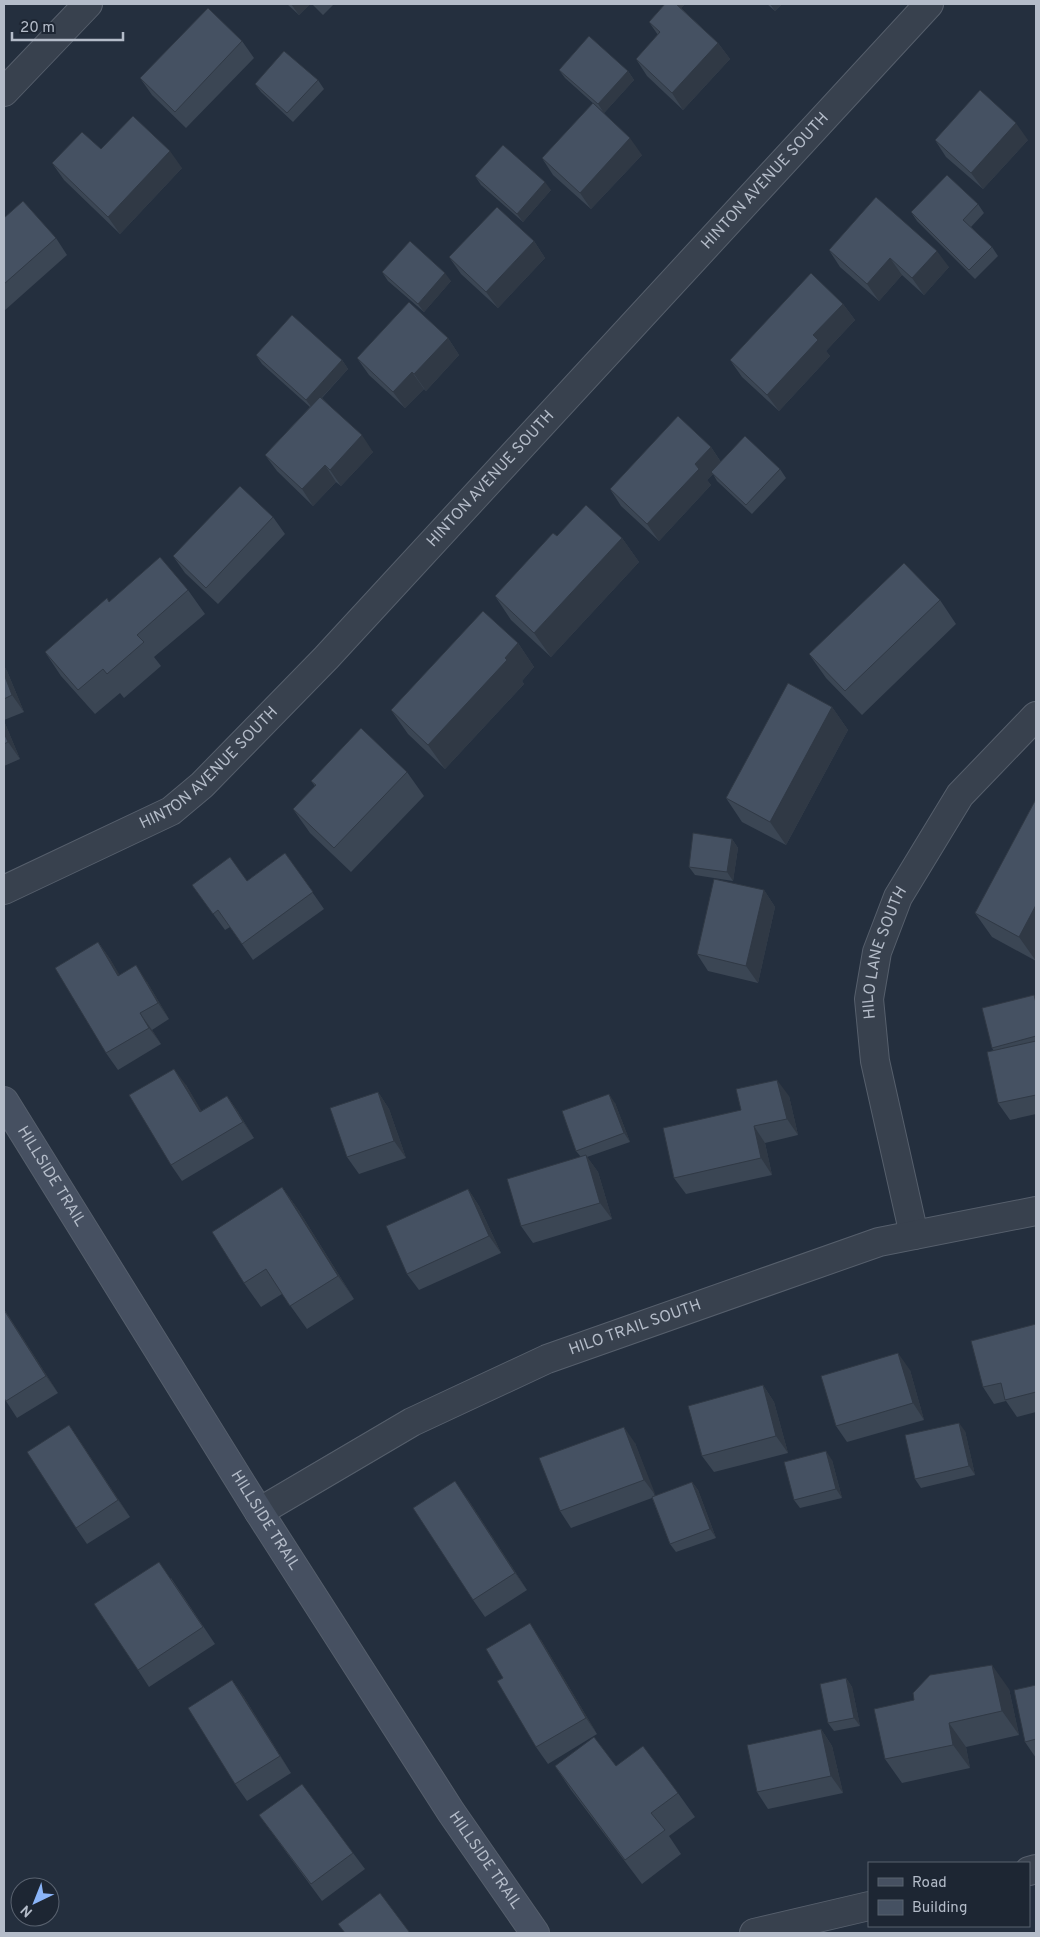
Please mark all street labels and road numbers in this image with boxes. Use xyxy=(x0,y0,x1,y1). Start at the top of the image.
street label: HINTON AVENUE SOUTH xyxy=(697,109,834,254)
street label: HINTON AVENUE SOUTH xyxy=(423,407,559,552)
street label: HINTON AVENUE SOUTH xyxy=(137,703,283,834)
street label: HILO LANE SOUTH xyxy=(859,883,912,1020)
street label: HILLSIDE TRAIL xyxy=(12,1123,90,1231)
street label: HILO TRAIL SOUTH xyxy=(566,1295,704,1360)
street label: HILLSIDE TRAIL xyxy=(226,1467,304,1574)
street label: HILLSIDE TRAIL xyxy=(444,1808,526,1913)

